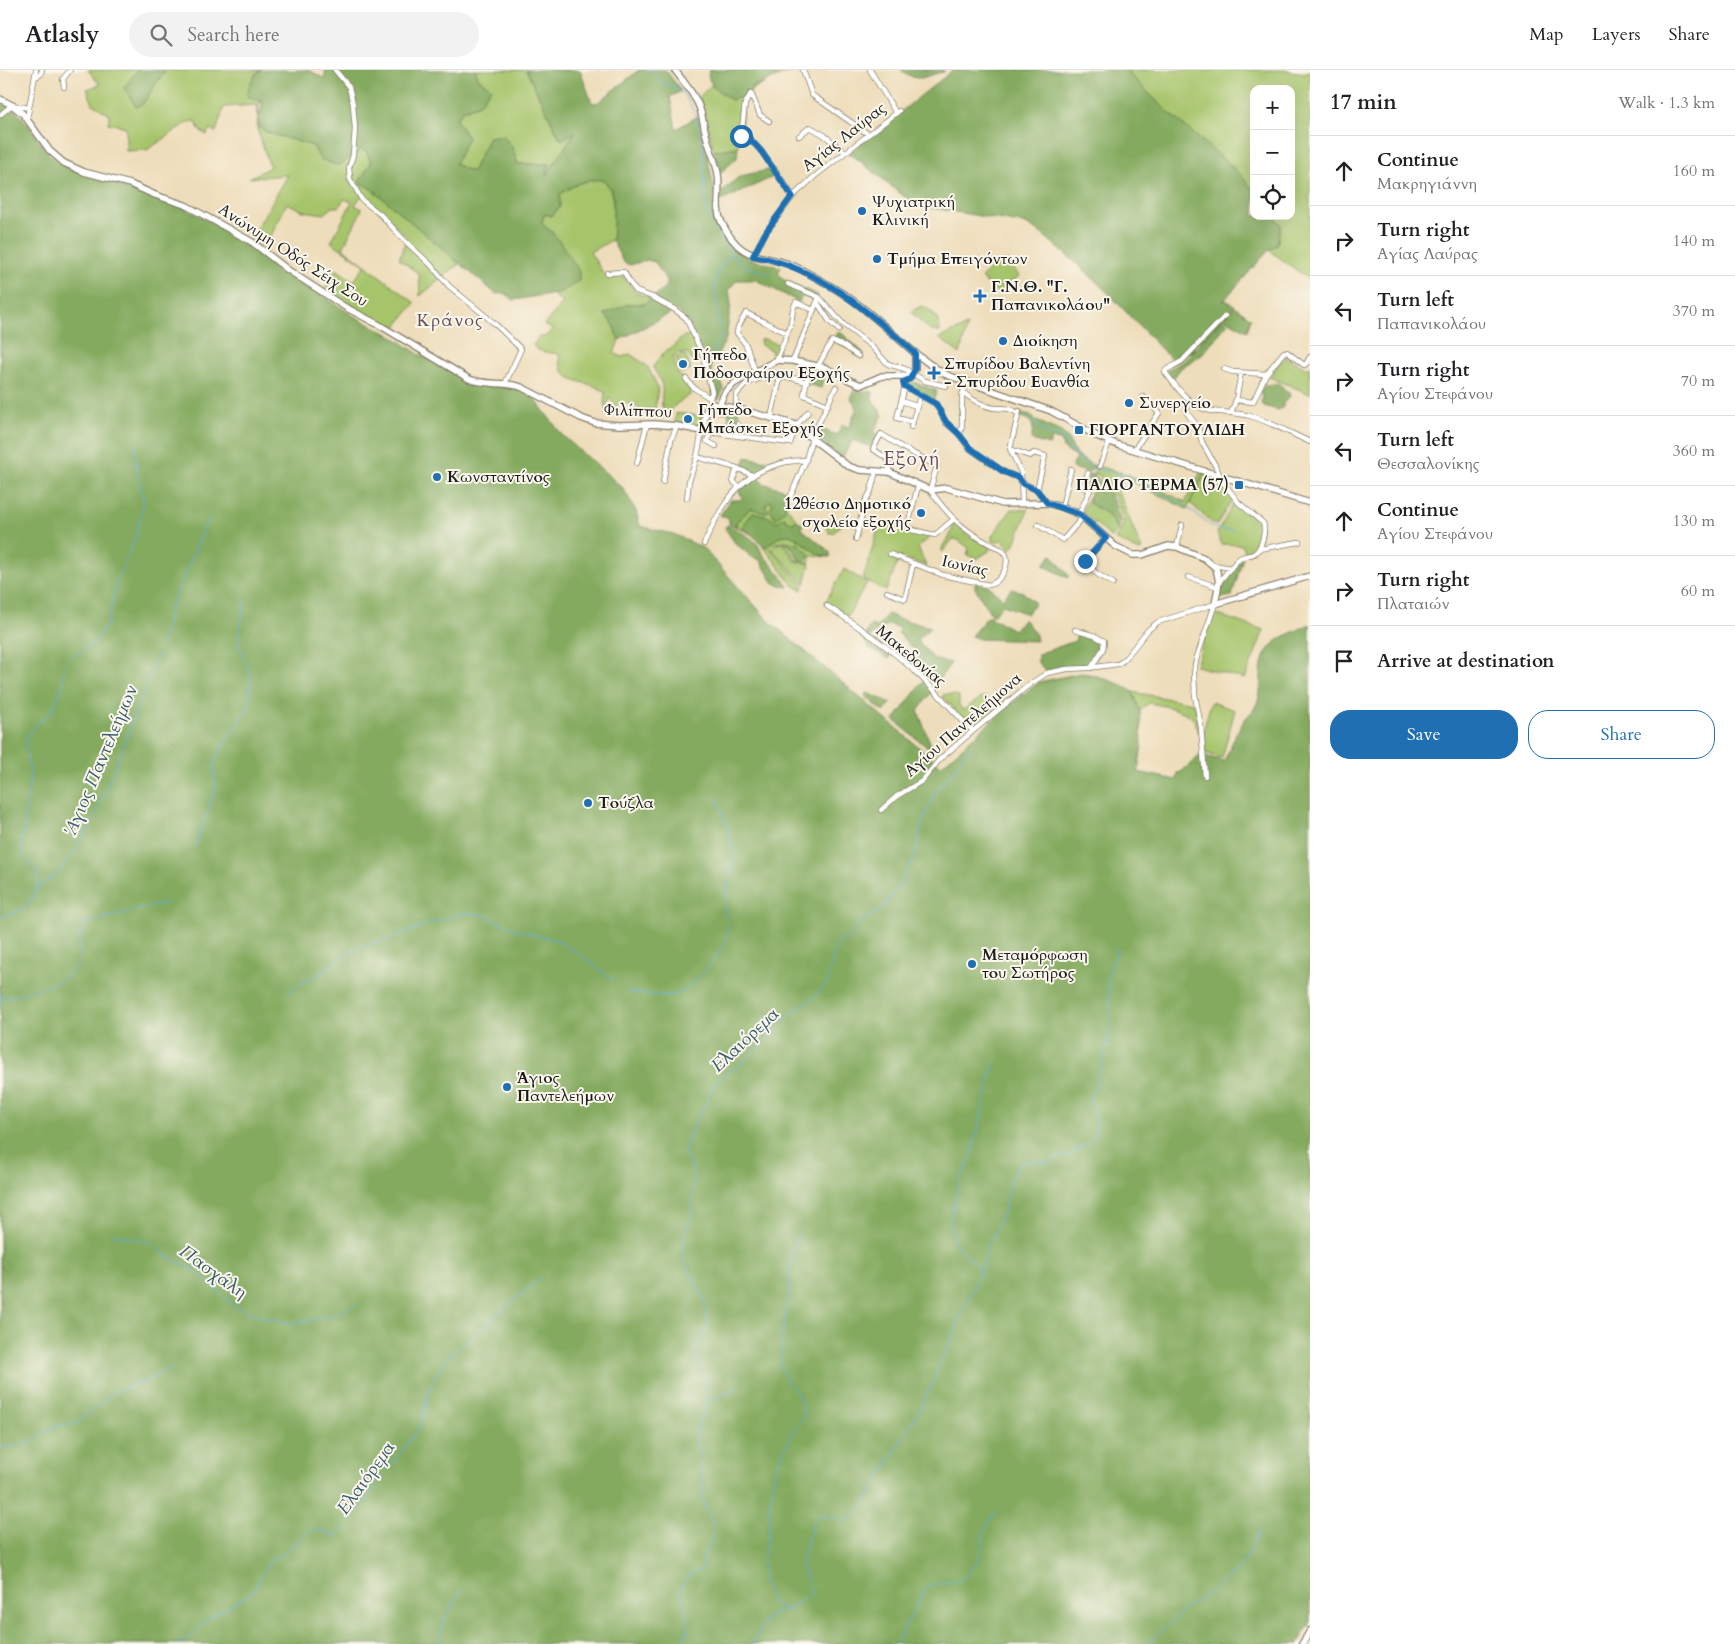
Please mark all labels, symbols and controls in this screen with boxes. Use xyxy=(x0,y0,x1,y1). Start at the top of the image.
search box xyxy=(129,12,479,57)
text: Atlasly xyxy=(25,18,99,51)
icon: search xyxy=(147,21,175,49)
text: Search here xyxy=(187,22,280,48)
text: Map xyxy=(1529,22,1564,47)
text: Layers xyxy=(1592,22,1641,47)
text: Share xyxy=(1669,22,1710,47)
map controls xyxy=(1250,85,1295,220)
button: + xyxy=(1250,85,1295,130)
text: 17 min xyxy=(1330,88,1397,117)
text: Walk · 1.3 km xyxy=(1618,92,1715,114)
street label: Αγίας Λαύρας xyxy=(798,97,891,177)
route start xyxy=(730,125,753,148)
button: − xyxy=(1250,130,1295,175)
text: Continue xyxy=(1377,147,1459,173)
icon: ahead xyxy=(1330,157,1358,185)
text: 160 m xyxy=(1673,160,1715,182)
text: Μακρηγιάννη xyxy=(1377,173,1477,195)
button: locate xyxy=(1250,175,1295,220)
place label: Ψυχιατρική Κλινική xyxy=(872,191,956,231)
street label: Ανώνυμη Οδός Σέιχ Σου xyxy=(214,198,372,312)
marker: Ψυχιατρική Κλινική xyxy=(856,205,868,217)
text: Turn right xyxy=(1377,217,1469,243)
icon: right xyxy=(1330,227,1358,255)
text: 140 m xyxy=(1673,230,1715,252)
text: Αγίας Λαύρας xyxy=(1377,243,1478,265)
place label: Τμήμα Επειγόντων xyxy=(887,248,1028,270)
marker: Τμήμα Επειγόντων xyxy=(871,253,883,265)
place label: Γ.Ν.Θ. "Γ. Παπανικολάου" xyxy=(991,276,1110,316)
text: Turn left xyxy=(1377,287,1454,313)
marker: Γ.Ν.Θ. "Γ. Παπανικολάου" xyxy=(973,289,987,303)
icon: left xyxy=(1330,297,1358,325)
text: 370 m xyxy=(1673,300,1715,322)
district label: Κράνος xyxy=(416,308,484,333)
text: Παπανικολάου xyxy=(1377,313,1486,335)
place label: Διοίκηση xyxy=(1013,330,1077,352)
marker: Διοίκηση xyxy=(997,335,1009,347)
place label: Γήπεδο Ποδοσφαίρου Εξοχής xyxy=(693,344,850,384)
place label: Σπυρίδου Βαλεντίνη - Σπυρίδου Ευανθία xyxy=(944,353,1090,393)
text: Turn right xyxy=(1377,357,1469,383)
marker: Γήπεδο Ποδοσφαίρου Εξοχής xyxy=(677,358,689,370)
marker: Σπυρίδου Βαλεντίνη - Σπυρίδου Ευανθία xyxy=(928,367,940,379)
icon: right xyxy=(1330,367,1358,395)
text: 70 m xyxy=(1681,370,1715,392)
text: Αγίου Στεφάνου xyxy=(1377,383,1493,405)
place label: Συνεργείο xyxy=(1139,392,1211,414)
marker: Συνεργείο xyxy=(1123,397,1135,409)
street label: Φιλίππου xyxy=(604,399,672,423)
place label: Γήπεδο Μπάσκετ Εξοχής xyxy=(698,399,824,439)
marker: Γήπεδο Μπάσκετ Εξοχής xyxy=(682,413,694,425)
place label: ΓΙΟΡΓΑΝΤΟΥΛΙΔΗ xyxy=(1089,419,1245,441)
marker: ΓΙΟΡΓΑΝΤΟΥΛΙΔΗ xyxy=(1073,424,1085,436)
text: Turn left xyxy=(1377,427,1454,453)
icon: left xyxy=(1330,437,1358,465)
text: 360 m xyxy=(1673,440,1715,462)
district label: Εξοχή xyxy=(883,446,941,472)
text: Θεσσαλονίκης xyxy=(1377,453,1480,475)
place label: Κωνσταντίνος xyxy=(447,466,550,488)
marker: Κωνσταντίνος xyxy=(431,471,443,483)
place label: ΠΑΛΙΟ ΤΕΡΜΑ (57) xyxy=(1076,474,1229,496)
marker: ΠΑΛΙΟ ΤΕΡΜΑ (57) xyxy=(1233,479,1245,491)
place label: 12θέσιο Δημοτικό σχολείο εξοχής xyxy=(784,493,911,533)
text: Continue xyxy=(1377,497,1459,523)
marker: 12θέσιο Δημοτικό σχολείο εξοχής xyxy=(915,507,927,519)
icon: ahead xyxy=(1330,507,1358,535)
text: 130 m xyxy=(1673,510,1715,532)
text: Αγίου Στεφάνου xyxy=(1377,523,1493,545)
street label: Ιωνίας xyxy=(940,550,990,582)
route end xyxy=(1074,550,1097,573)
text: Turn right xyxy=(1377,567,1469,593)
icon: right xyxy=(1330,577,1358,605)
text: 60 m xyxy=(1681,580,1715,602)
text: Πλαταιών xyxy=(1377,593,1449,615)
street label: Μακεδονίας xyxy=(871,620,951,692)
icon: arrive xyxy=(1330,647,1358,675)
text: Arrive at destination xyxy=(1377,648,1554,674)
street label: Αγίου Παντελεήμονα xyxy=(900,668,1027,782)
water label: Άγιος Παντελεήμων xyxy=(58,681,144,839)
button: Save xyxy=(1330,710,1518,759)
button: Share xyxy=(1528,710,1715,759)
place label: Τούζλα xyxy=(598,792,654,814)
marker: Τούζλα xyxy=(582,797,594,809)
place label: Μεταμόρφωση του Σωτήρος xyxy=(982,944,1088,984)
marker: Μεταμόρφωση του Σωτήρος xyxy=(966,958,978,970)
water label: Ελαιόρεμα xyxy=(706,1002,784,1078)
place label: Άγιος Παντελεήμων xyxy=(516,1067,614,1107)
marker: Άγιος Παντελεήμων xyxy=(501,1081,513,1093)
water label: Πασχάλη xyxy=(174,1239,252,1305)
water label: Ελαιόρεμα xyxy=(331,1436,401,1519)

